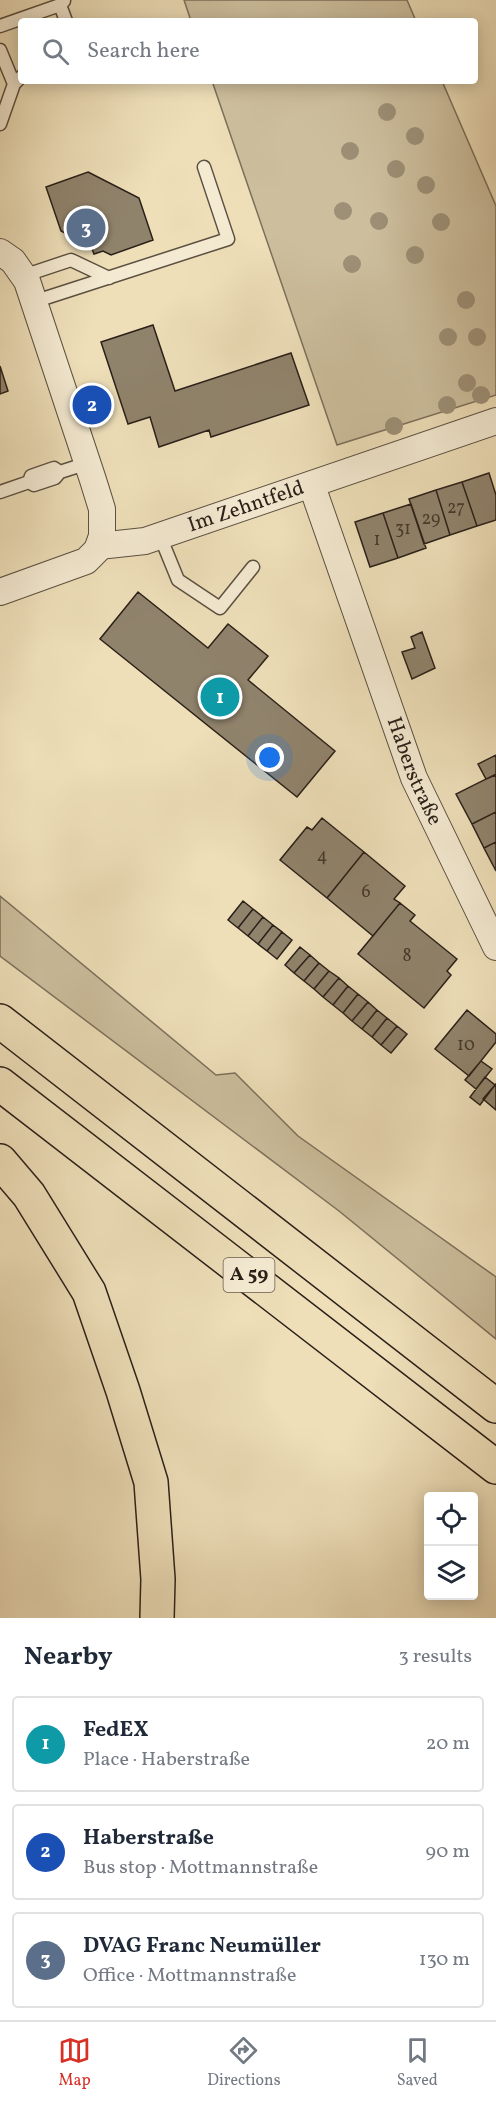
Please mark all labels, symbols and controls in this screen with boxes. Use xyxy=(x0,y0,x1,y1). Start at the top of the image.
search box xyxy=(18,18,478,84)
icon: search xyxy=(39,35,72,68)
text: Search here xyxy=(87,36,200,67)
pin: 3 xyxy=(66,206,106,250)
pin: 2 xyxy=(72,382,112,428)
street label: Im Zehntfeld xyxy=(184,473,308,540)
house number: 27 xyxy=(447,496,465,521)
house number: 29 xyxy=(422,507,440,532)
house number: 31 xyxy=(395,517,411,542)
house number: 1 xyxy=(374,528,380,553)
pin: 1 xyxy=(200,674,240,720)
street label: Haberstraße xyxy=(379,713,449,830)
your location xyxy=(255,743,284,772)
house number: 4 xyxy=(317,844,327,869)
house number: 6 xyxy=(361,880,371,905)
house number: 8 xyxy=(402,944,412,969)
house number: 10 xyxy=(457,1033,475,1058)
road number: A 59 xyxy=(224,1258,274,1292)
map controls xyxy=(424,1492,478,1600)
button: locate xyxy=(424,1492,478,1546)
button: layers xyxy=(424,1546,478,1600)
text: Nearby xyxy=(24,1639,113,1675)
text: 3 results xyxy=(398,1643,472,1671)
text: FedEX xyxy=(83,1715,149,1746)
text: 1 xyxy=(41,1730,50,1758)
text: 20 m xyxy=(426,1730,470,1758)
text: Place · Haberstraße xyxy=(83,1746,250,1774)
text: Haberstraße xyxy=(83,1823,214,1854)
text: 2 xyxy=(40,1838,51,1866)
text: 90 m xyxy=(426,1838,470,1866)
text: Bus stop · Mottmannstraße xyxy=(83,1854,318,1882)
text: DVAG Franc Neumüller xyxy=(83,1931,321,1962)
text: 3 xyxy=(40,1946,51,1974)
text: 130 m xyxy=(419,1946,470,1974)
text: Office · Mottmannstraße xyxy=(83,1962,297,1990)
tab: Map xyxy=(58,2034,91,2092)
tab: Directions xyxy=(207,2034,281,2092)
tab: Saved xyxy=(397,2034,438,2092)

